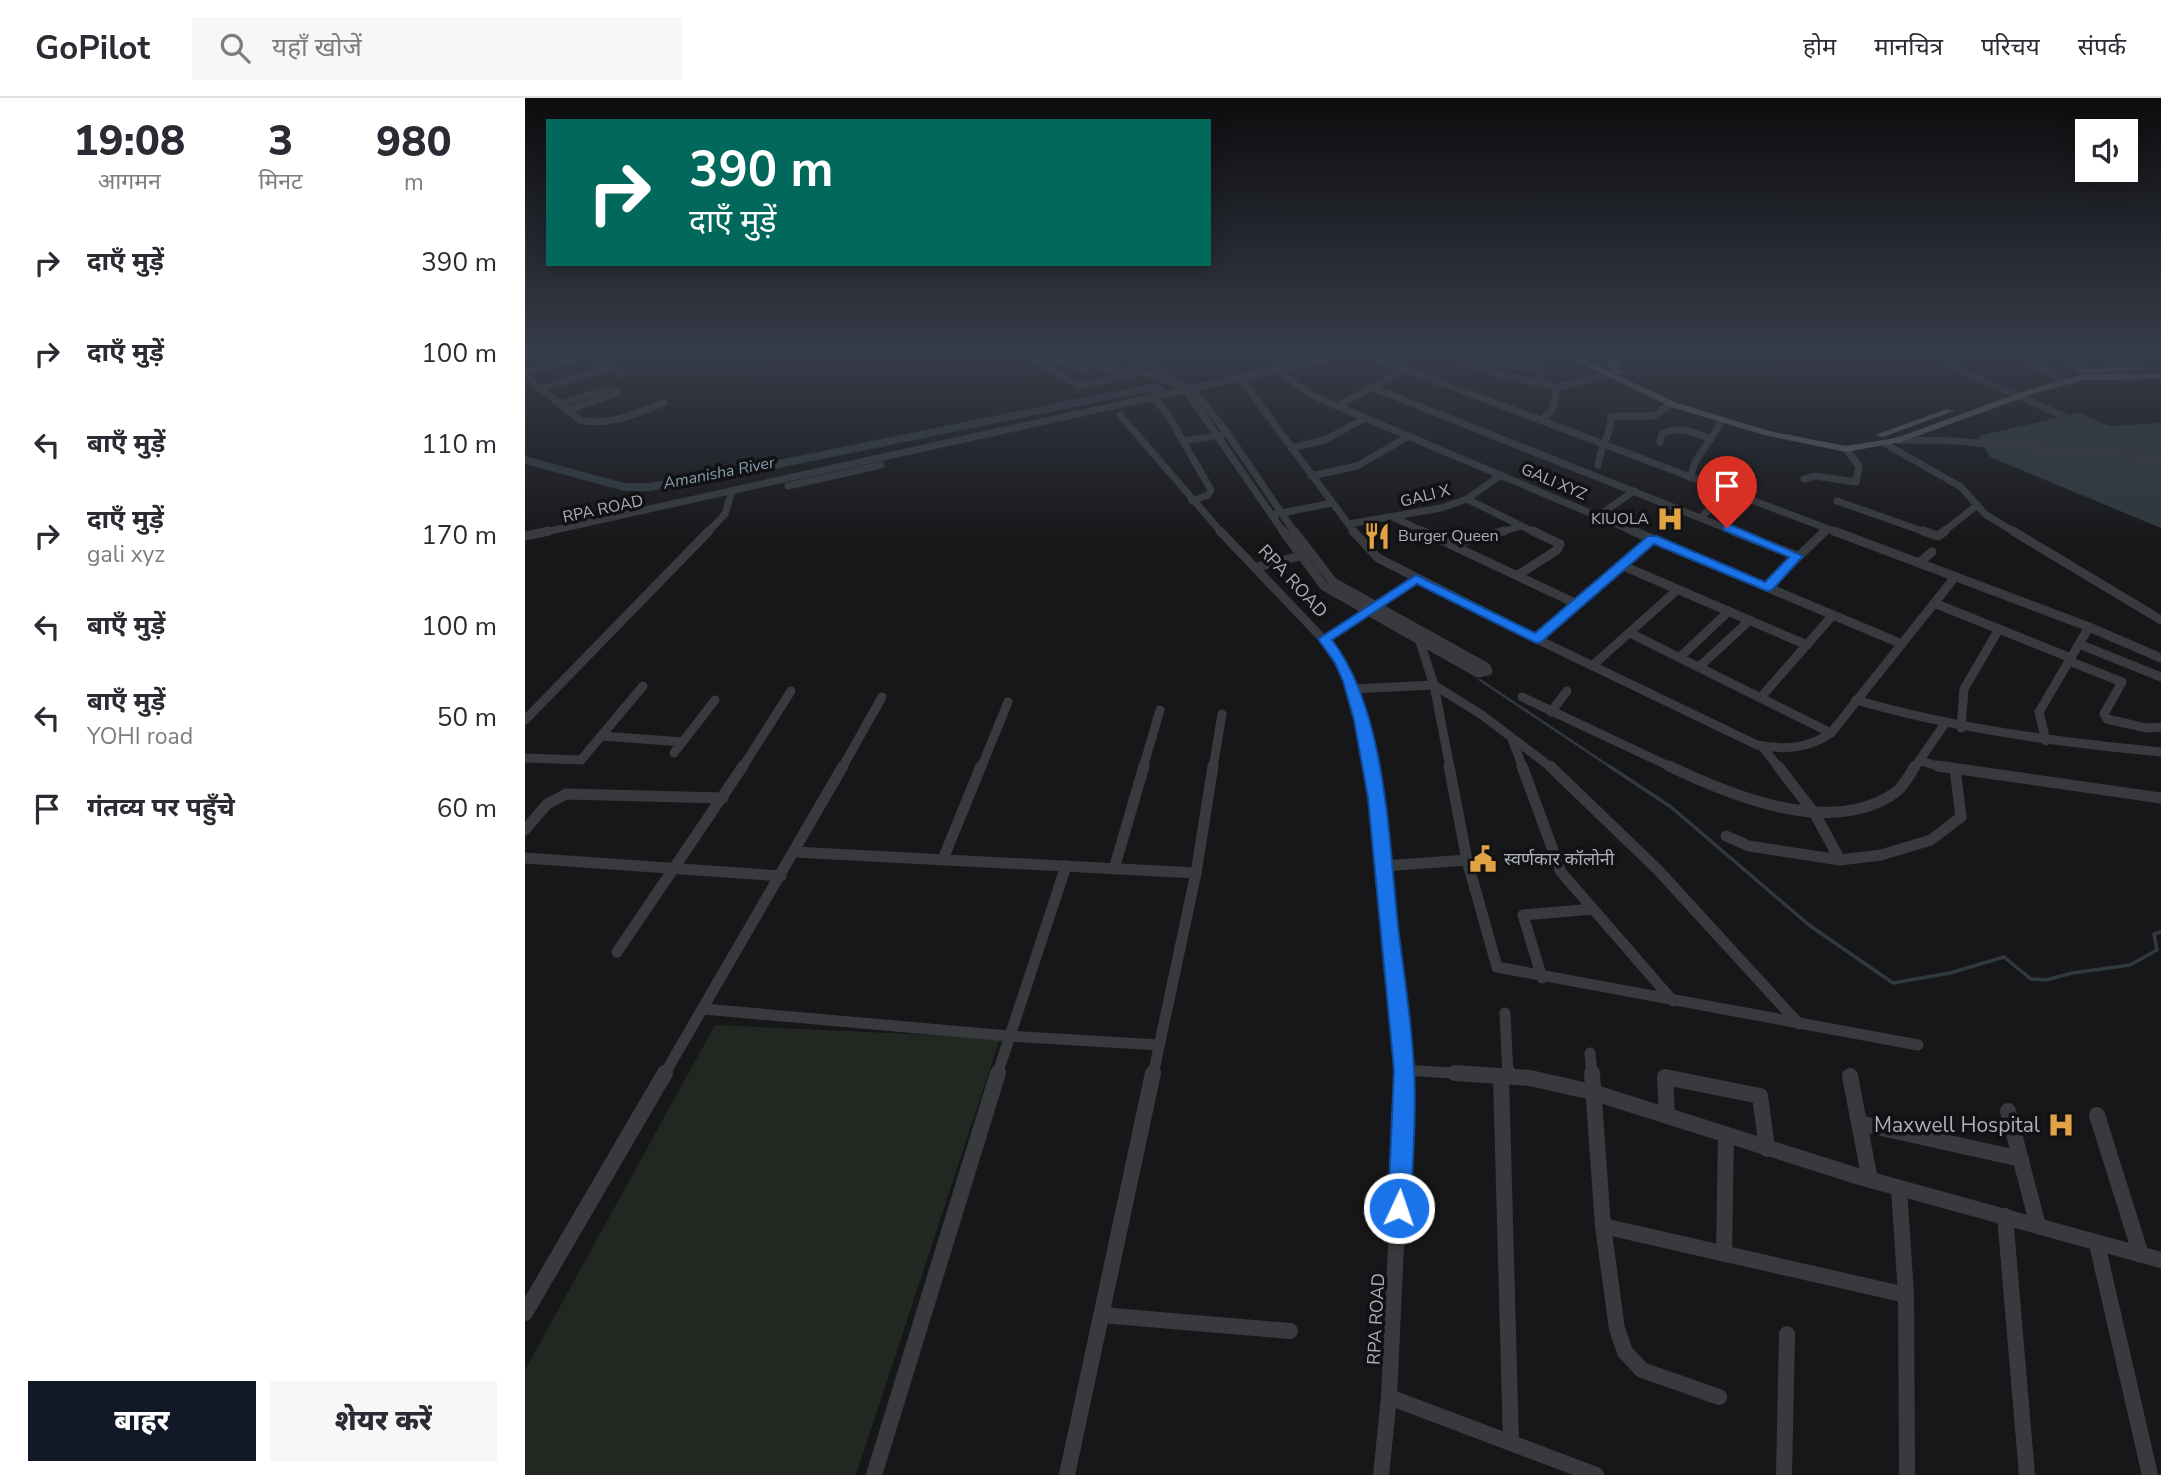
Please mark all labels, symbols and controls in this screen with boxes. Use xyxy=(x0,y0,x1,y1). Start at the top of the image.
search box xyxy=(192,17,682,80)
text: GoPilot xyxy=(35,26,150,71)
icon: search xyxy=(216,29,254,67)
text: यहाँ खोजें xyxy=(272,30,362,65)
text: होम xyxy=(1803,31,1836,63)
text: मानचित्र xyxy=(1874,31,1943,63)
text: परिचय xyxy=(1981,31,2040,63)
text: संपर्क xyxy=(2078,31,2126,63)
text: 19:08 xyxy=(73,113,185,170)
text: 3 xyxy=(268,113,293,170)
text: 980 xyxy=(376,114,452,171)
map controls xyxy=(2075,119,2138,182)
button: sound xyxy=(2075,119,2138,182)
text: 390 m xyxy=(689,136,833,203)
icon: right xyxy=(574,147,665,238)
text: आगमन xyxy=(98,166,161,197)
text: मिनट xyxy=(259,166,303,197)
text: m xyxy=(404,167,424,198)
text: दाएँ मुड़ें xyxy=(689,200,776,243)
icon: right xyxy=(28,244,66,282)
text: दाएँ मुड़ें xyxy=(87,244,164,279)
text: 390 m xyxy=(421,245,497,280)
icon: right xyxy=(28,335,66,373)
text: दाएँ मुड़ें xyxy=(87,335,164,370)
text: 100 m xyxy=(421,336,497,371)
icon: left xyxy=(28,426,66,464)
text: बाएँ मुड़ें xyxy=(87,426,165,461)
text: 110 m xyxy=(421,427,497,462)
water label: Amanisha River xyxy=(661,451,778,495)
pin xyxy=(1697,456,1757,528)
street label: GALI XYZ xyxy=(1518,458,1591,506)
icon: arrive xyxy=(1708,467,1746,505)
street label: GALI X xyxy=(1398,479,1453,513)
street label: RPA ROAD xyxy=(561,490,645,528)
text: दाएँ मुड़ें xyxy=(87,502,164,537)
hospital icon: KIUOLA xyxy=(1655,504,1685,534)
place label: KIUOLA xyxy=(1591,508,1649,530)
icon: right xyxy=(28,517,66,555)
text: 170 m xyxy=(421,518,497,553)
restaurant icon: Burger Queen xyxy=(1362,521,1392,551)
place label: Burger Queen xyxy=(1398,525,1499,547)
text: gali xyz xyxy=(87,539,165,570)
street label: RPA ROAD xyxy=(1253,539,1333,623)
icon: left xyxy=(28,608,66,646)
text: बाएँ मुड़ें xyxy=(87,608,165,643)
text: 100 m xyxy=(421,609,497,644)
text: बाएँ मुड़ें xyxy=(87,684,165,719)
icon: left xyxy=(28,699,66,737)
text: 50 m xyxy=(437,700,497,735)
text: YOHI road xyxy=(87,721,193,752)
icon: arrive xyxy=(28,790,66,828)
text: गंतव्य पर पहुँचे xyxy=(87,790,235,825)
text: 60 m xyxy=(437,791,497,826)
public building icon: स्वर्णकार कॉलोनी xyxy=(1468,844,1498,874)
place label: स्वर्णकार कॉलोनी xyxy=(1504,847,1615,871)
hospital icon: Maxwell Hospital xyxy=(2046,1110,2076,1140)
place label: Maxwell Hospital xyxy=(1874,1111,2041,1139)
position arrow xyxy=(1362,1171,1436,1245)
street label: RPA ROAD xyxy=(1362,1272,1390,1366)
button: बाहर xyxy=(28,1381,256,1461)
button: शेयर करें xyxy=(270,1381,497,1461)

